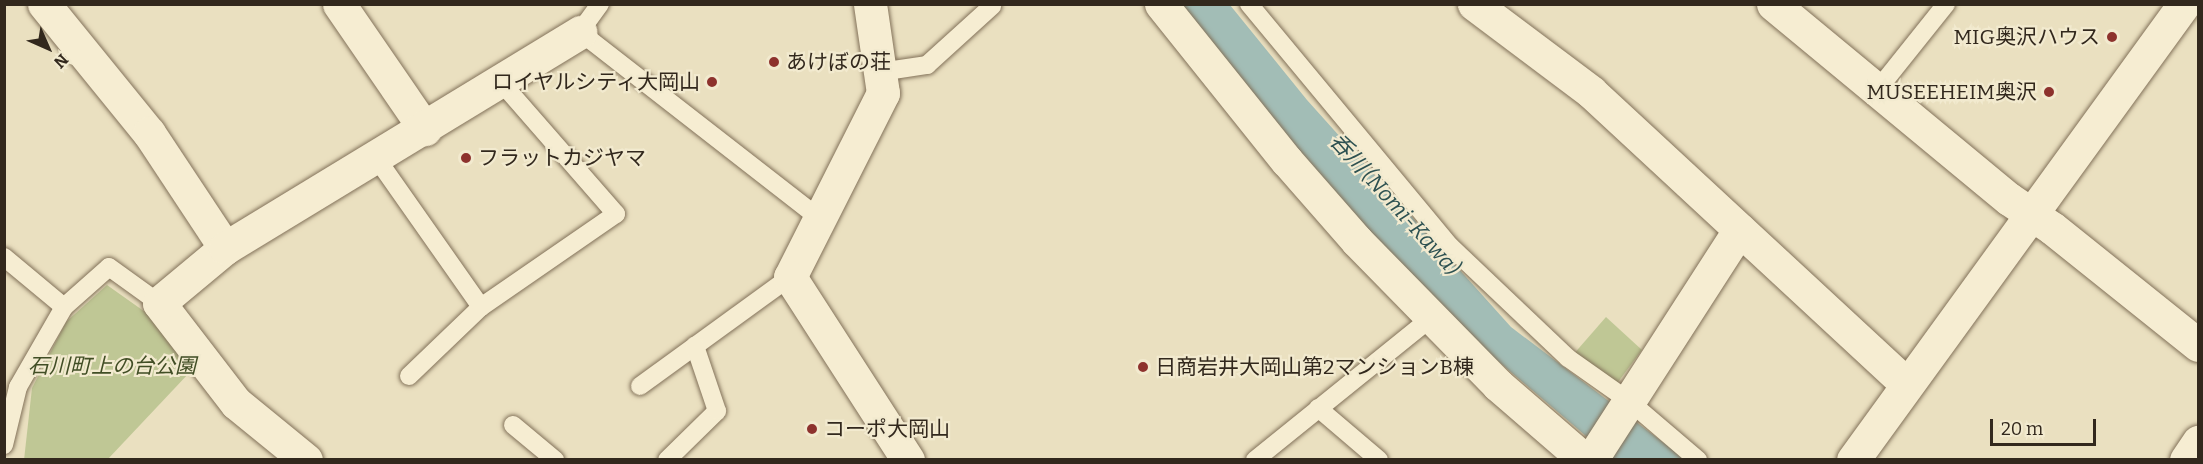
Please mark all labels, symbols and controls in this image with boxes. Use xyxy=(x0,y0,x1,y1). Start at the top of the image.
north arrow xyxy=(18,18,78,78)
place label: MIG奥沢ハウス xyxy=(1953,24,2100,50)
marker: MIG奥沢ハウス xyxy=(2105,30,2119,44)
place label: あけぼの荘 xyxy=(786,49,891,75)
text: N xyxy=(50,50,72,72)
marker: あけぼの荘 xyxy=(767,55,781,69)
place label: ロイヤルシティ大岡山 xyxy=(490,69,700,95)
marker: ロイヤルシティ大岡山 xyxy=(705,75,719,89)
place label: MUSEEHEIM奥沢 xyxy=(1866,79,2037,105)
marker: MUSEEHEIM奥沢 xyxy=(2042,85,2056,99)
water label: 呑川 (Nomi-Kawa) xyxy=(1325,128,1465,280)
place label: フラットカジヤマ xyxy=(478,145,646,171)
marker: フラットカジヤマ xyxy=(459,151,473,165)
park label: 石川町上の台公園 xyxy=(28,353,196,379)
place label: 日商岩井大岡山第2マンションB棟 xyxy=(1155,354,1474,380)
marker: 日商岩井大岡山第2マンションB棟 xyxy=(1136,360,1150,374)
scale bar xyxy=(1993,407,2100,445)
place label: コーポ大岡山 xyxy=(824,416,950,442)
text: 20 m xyxy=(2001,418,2043,440)
marker: コーポ大岡山 xyxy=(805,422,819,436)

